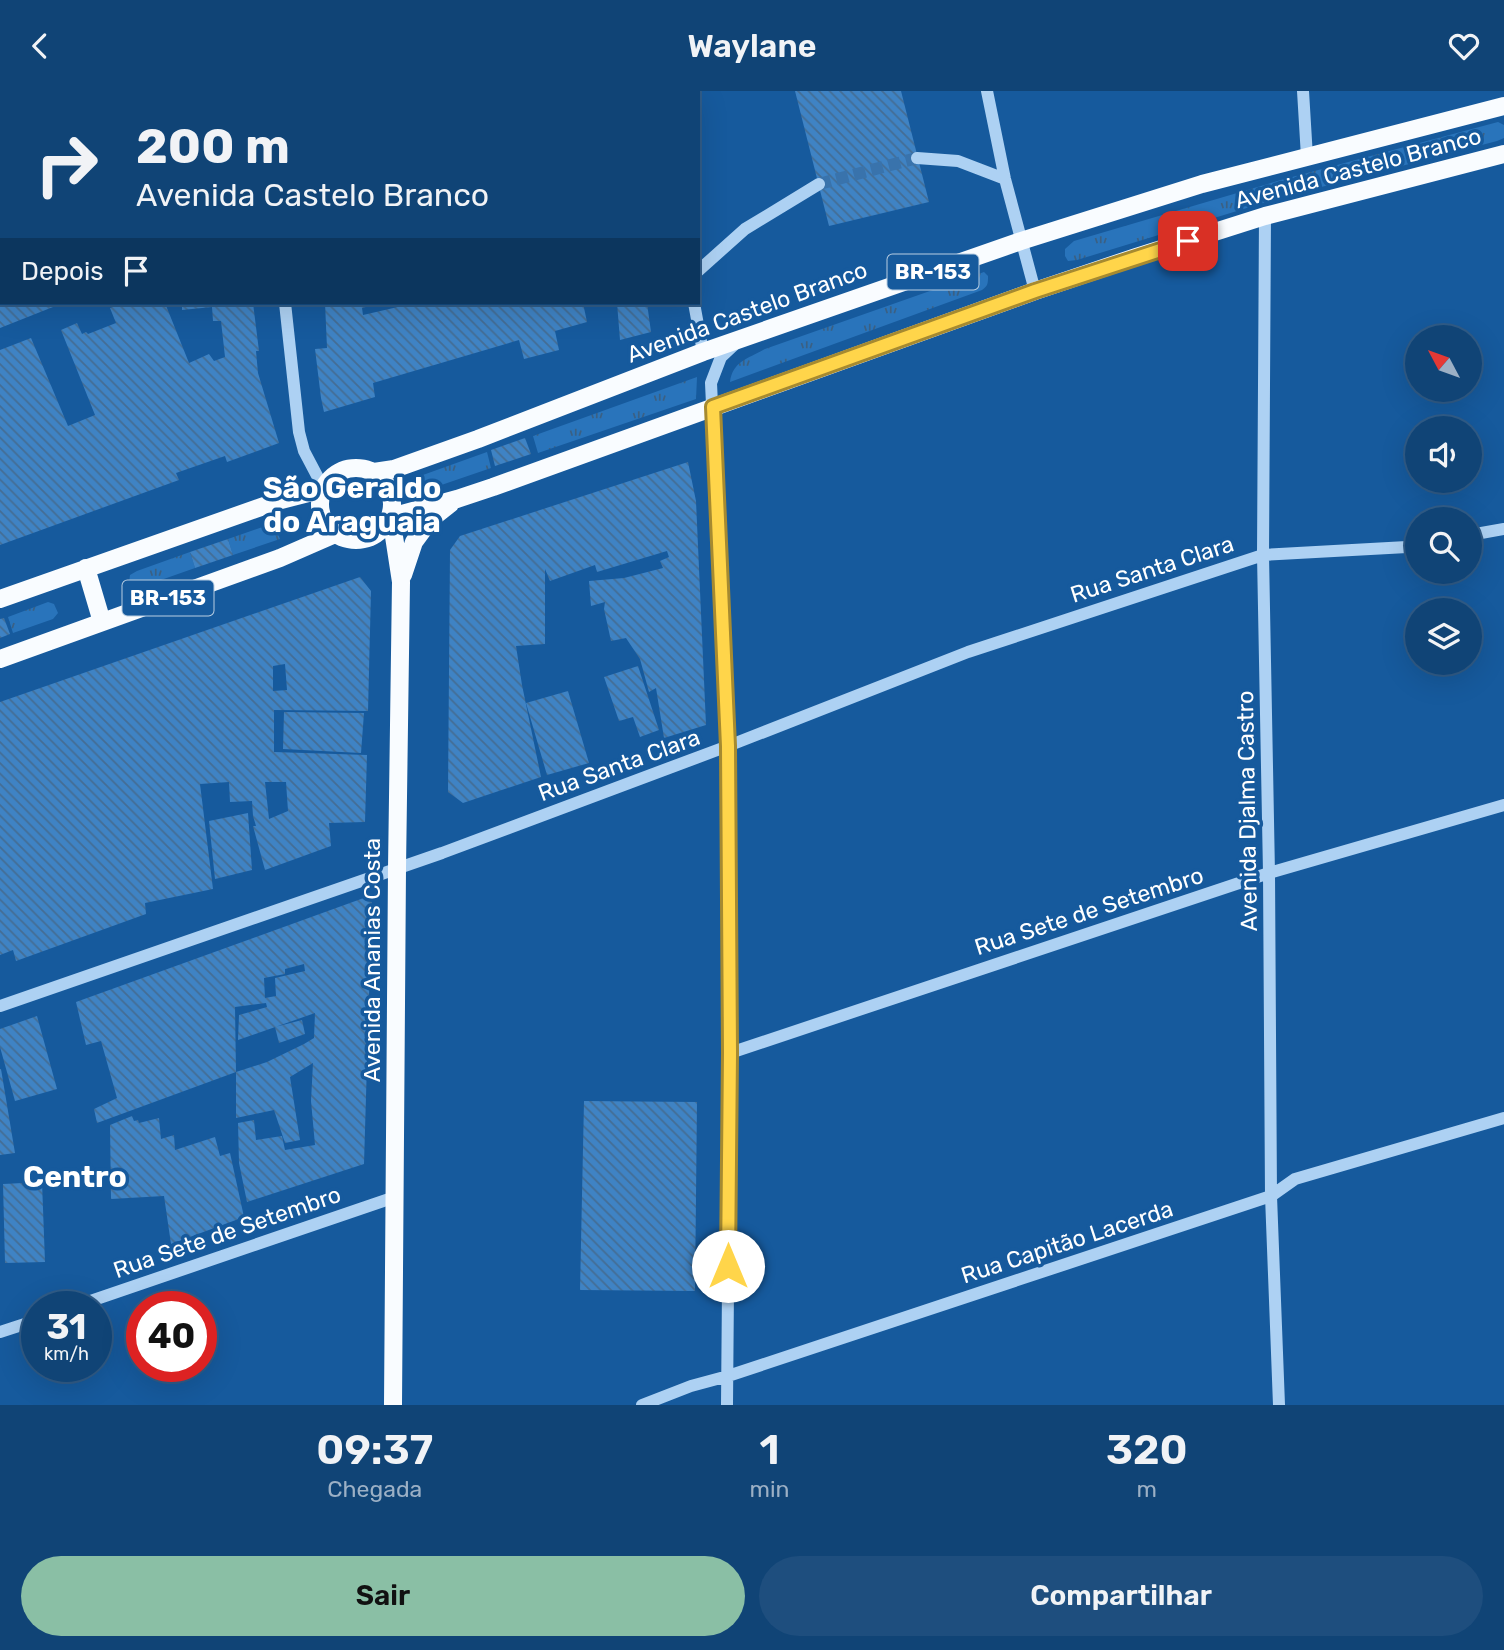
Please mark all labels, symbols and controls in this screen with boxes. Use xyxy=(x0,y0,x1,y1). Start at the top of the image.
icon: back xyxy=(21,27,59,65)
text: Waylane xyxy=(688,27,816,65)
icon: heart xyxy=(1445,27,1483,65)
text: 200 m xyxy=(136,117,290,175)
icon: right xyxy=(21,119,112,210)
street label: Avenida Castelo Branco xyxy=(1232,122,1484,214)
text: Avenida Castelo Branco xyxy=(136,176,489,214)
pin xyxy=(1158,211,1218,271)
icon: arrive xyxy=(1169,222,1207,260)
icon: arrive xyxy=(117,252,155,290)
street label: Avenida Castelo Branco xyxy=(623,255,871,369)
road number: BR-153 xyxy=(888,255,978,289)
text: Depois xyxy=(21,256,103,287)
north arrow xyxy=(1405,325,1482,403)
map controls xyxy=(1405,325,1482,675)
button: sound xyxy=(1405,416,1482,493)
district label: São Geraldo do Araguaia xyxy=(263,470,441,540)
button: search xyxy=(1405,507,1482,584)
street label: Rua Santa Clara xyxy=(1067,529,1237,609)
road number: BR-153 xyxy=(122,581,214,615)
button: layers xyxy=(1405,598,1482,675)
street label: Avenida Djalma Castro xyxy=(1231,690,1263,932)
street label: Rua Santa Clara xyxy=(534,723,704,807)
street label: Avenida Ananias Costa xyxy=(358,838,386,1082)
street label: Rua Sete de Setembro xyxy=(971,861,1207,961)
district label: Centro xyxy=(23,1159,127,1195)
street label: Rua Sete de Setembro xyxy=(109,1180,345,1284)
street label: Rua Capitão Lacerda xyxy=(958,1195,1176,1289)
position arrow xyxy=(691,1229,765,1303)
speed limit sign: 40 xyxy=(126,1291,217,1382)
text: 31 xyxy=(47,1306,86,1348)
text: km/h xyxy=(44,1343,89,1365)
text: 09:37 xyxy=(316,1425,433,1475)
text: 1 xyxy=(759,1425,780,1475)
text: 320 xyxy=(1106,1425,1188,1475)
text: Chegada xyxy=(327,1475,422,1503)
text: min xyxy=(750,1475,790,1503)
text: m xyxy=(1137,1475,1157,1503)
button: Sair xyxy=(21,1556,745,1636)
button: Compartilhar xyxy=(759,1556,1483,1636)

